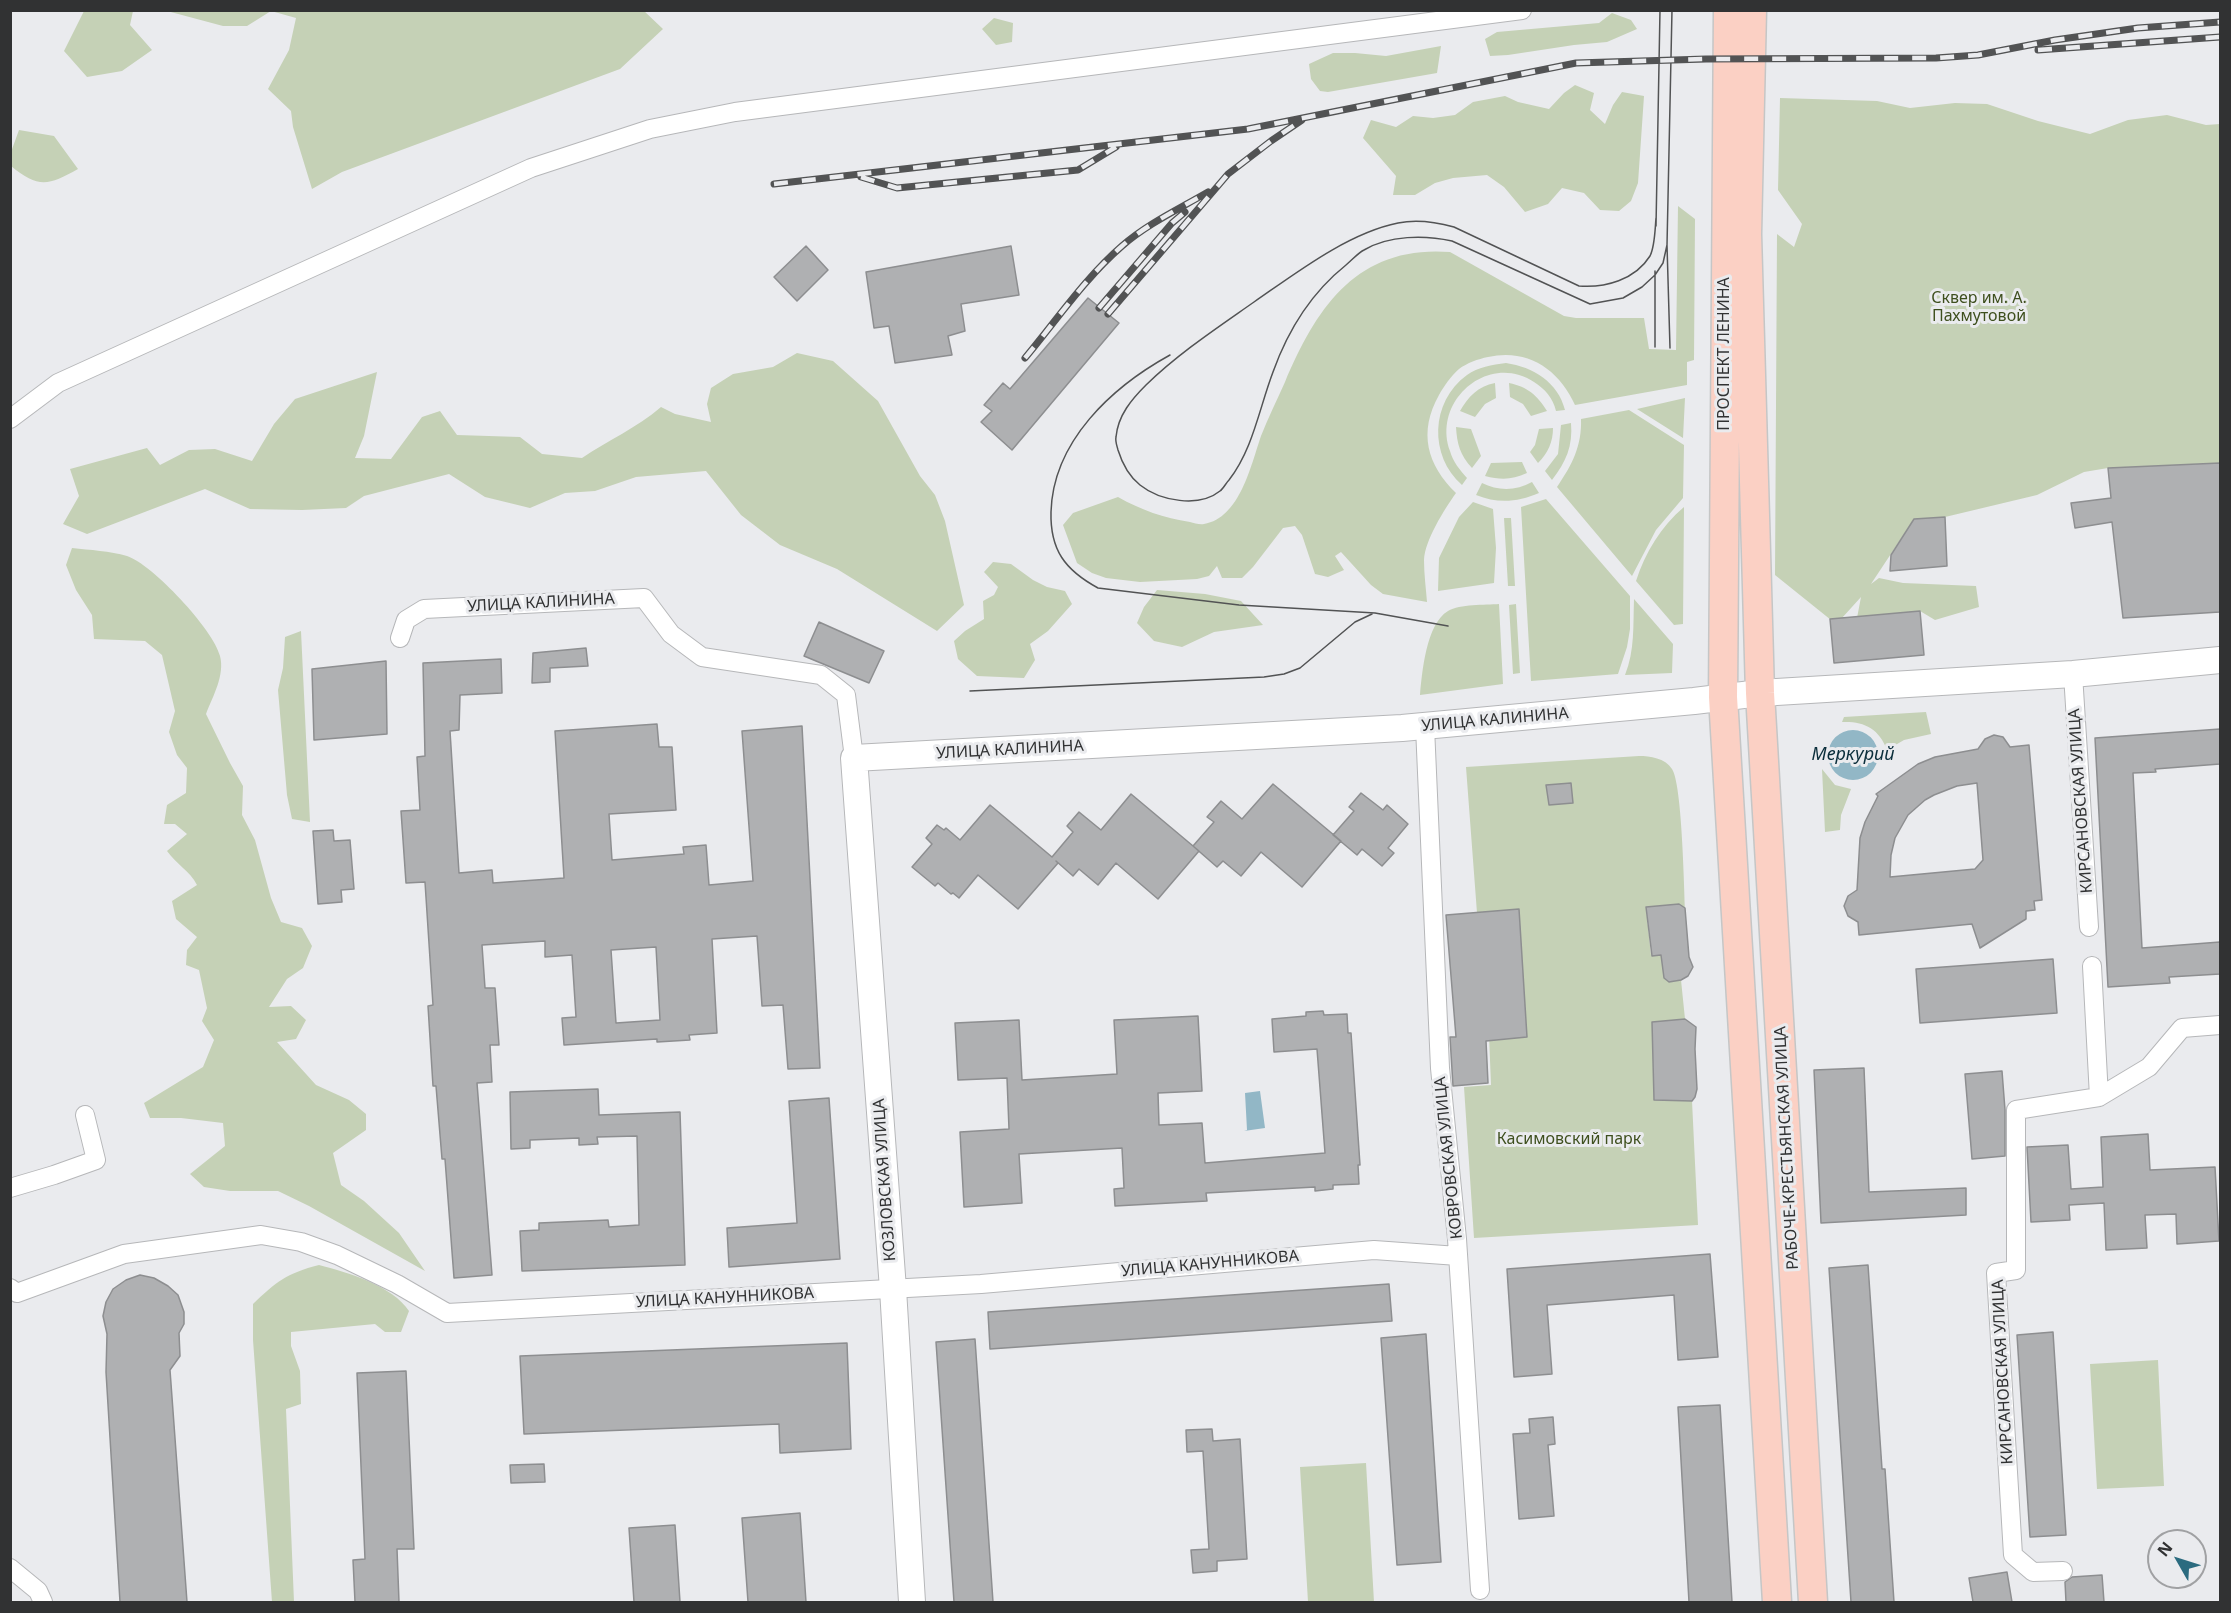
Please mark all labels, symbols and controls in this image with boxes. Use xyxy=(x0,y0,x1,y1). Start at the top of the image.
street label: ПРОСПЕКТ ЛЕНИНА xyxy=(1714,277,1734,431)
park label: Сквер им. А. Пахмутовой xyxy=(1931,288,2027,326)
street label: УЛИЦА КАЛИНИНА xyxy=(467,590,615,616)
street label: УЛИЦА КАЛИНИНА xyxy=(1421,704,1569,736)
street label: КИРСАНОВСКАЯ УЛИЦА xyxy=(2065,708,2097,894)
street label: УЛИЦА КАЛИНИНА xyxy=(936,737,1084,763)
water label: Меркурий xyxy=(1812,744,1894,766)
street label: РАБОЧЕ-КРЕСТЬЯНСКАЯ УЛИЦА xyxy=(1771,1026,1803,1270)
street label: КОВРОВСКАЯ УЛИЦА xyxy=(1431,1076,1467,1240)
street label: КОЗЛОВСКАЯ УЛИЦА xyxy=(870,1098,900,1262)
park label: Касимовский парк xyxy=(1497,1129,1641,1149)
street label: УЛИЦА КАНУННИКОВА xyxy=(1120,1247,1300,1281)
street label: КИРСАНОВСКАЯ УЛИЦА xyxy=(1989,1279,2017,1465)
street label: УЛИЦА КАНУННИКОВА xyxy=(636,1284,814,1312)
north arrow xyxy=(2147,1529,2207,1589)
text: N xyxy=(2152,1537,2177,1561)

